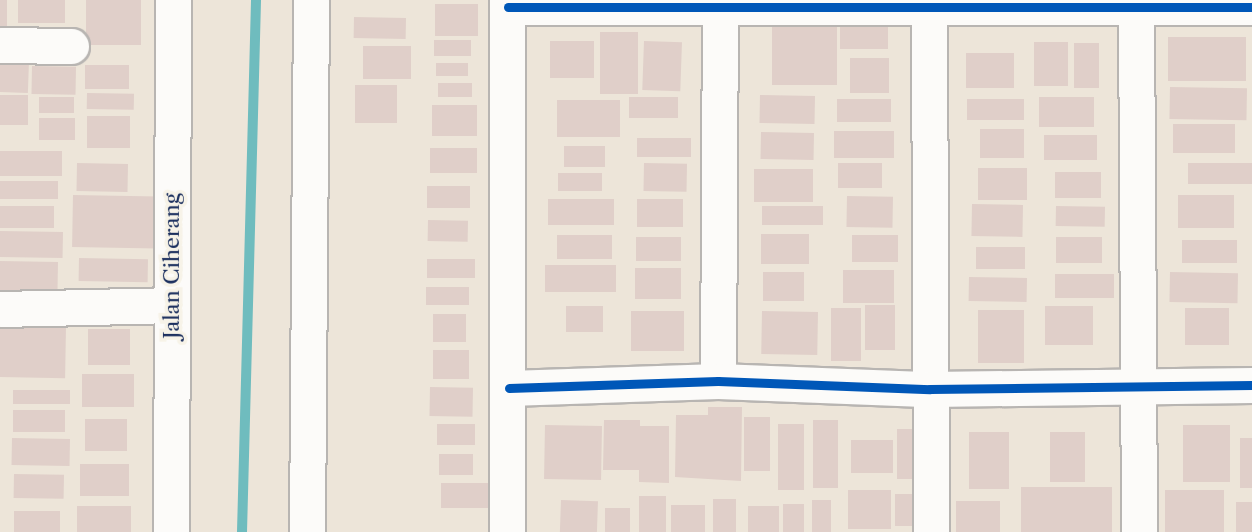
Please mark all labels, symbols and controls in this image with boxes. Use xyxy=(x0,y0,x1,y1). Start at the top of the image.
street label: Jalan Ciherang xyxy=(159,193,185,339)

